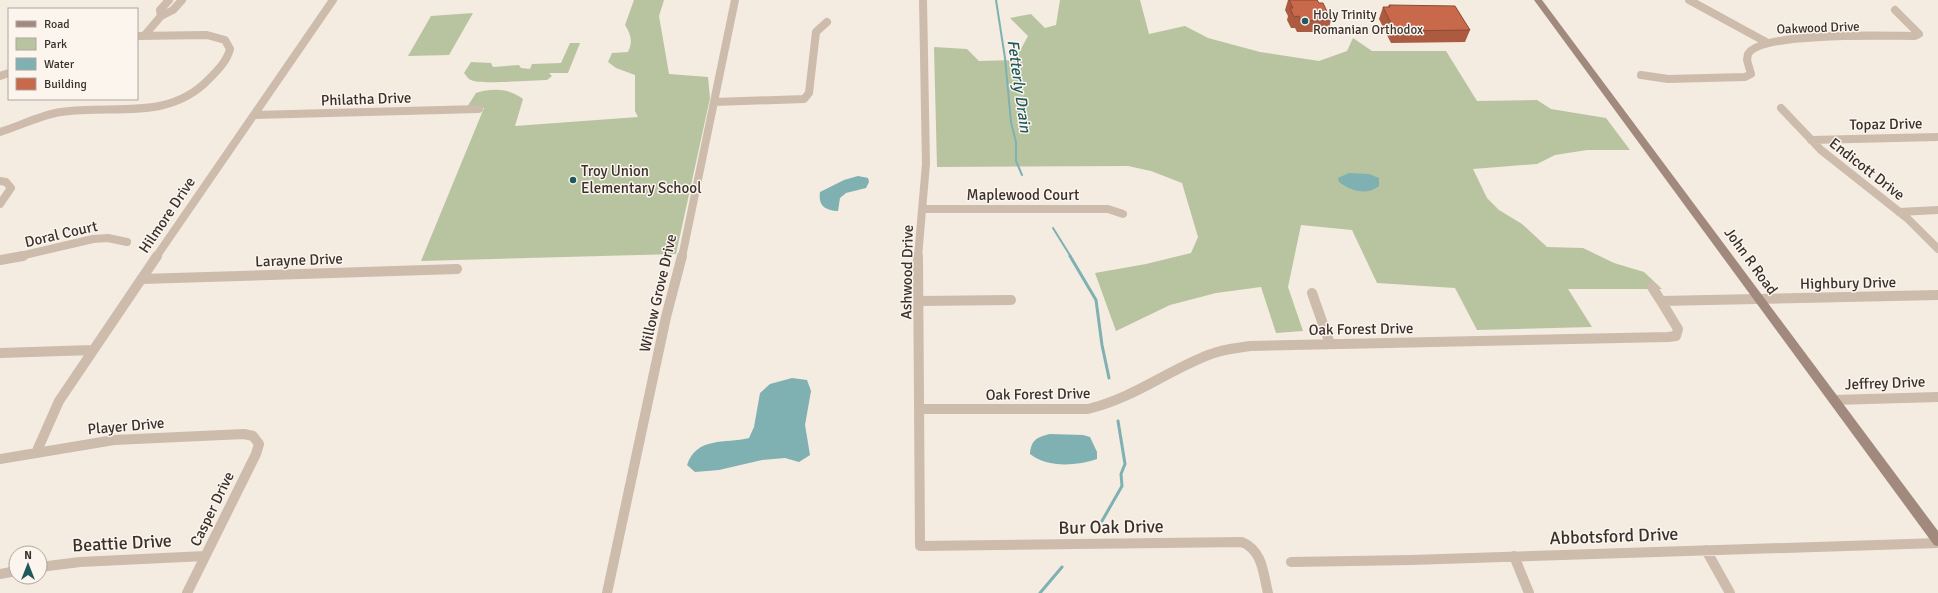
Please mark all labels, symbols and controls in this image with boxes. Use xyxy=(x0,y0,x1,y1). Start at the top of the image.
place label: Holy Trinity Romanian Orthodox xyxy=(1313,7,1423,38)
legend xyxy=(8,8,138,100)
marker: Holy Trinity Romanian Orthodox xyxy=(1300,16,1310,26)
text: Road xyxy=(44,17,70,32)
street label: Oakwood Drive xyxy=(1776,19,1860,37)
text: Park xyxy=(44,37,67,52)
water label: Fetterly Drain xyxy=(1003,38,1036,135)
text: Water xyxy=(44,57,75,72)
text: Building xyxy=(44,77,87,92)
street label: Philatha Drive xyxy=(320,88,412,110)
street label: Topaz Drive xyxy=(1849,114,1923,134)
street label: Endicott Drive xyxy=(1826,134,1908,204)
place label: Troy Union Elementary School xyxy=(581,162,702,197)
street label: Hilmore Drive xyxy=(135,174,199,256)
marker: Troy Union Elementary School xyxy=(568,175,578,185)
street label: Maplewood Court xyxy=(967,186,1079,204)
street label: Doral Court xyxy=(23,217,99,251)
street label: Ashwood Drive xyxy=(897,224,917,320)
street label: John R Road xyxy=(1721,224,1781,298)
street label: Willow Grove Drive xyxy=(636,232,680,354)
street label: Larayne Drive xyxy=(255,249,343,271)
street label: Highbury Drive xyxy=(1800,273,1896,293)
street label: Oak Forest Drive xyxy=(1308,319,1414,339)
street label: Jeffrey Drive xyxy=(1844,373,1926,393)
street label: Oak Forest Drive xyxy=(985,384,1091,404)
street label: Player Drive xyxy=(87,414,165,438)
street label: Casper Drive xyxy=(186,469,238,549)
street label: Bur Oak Drive xyxy=(1058,515,1164,539)
street label: Abbotsford Drive xyxy=(1549,523,1679,549)
street label: Beattie Drive xyxy=(72,529,172,557)
north arrow xyxy=(8,545,48,585)
text: N xyxy=(24,549,32,562)

